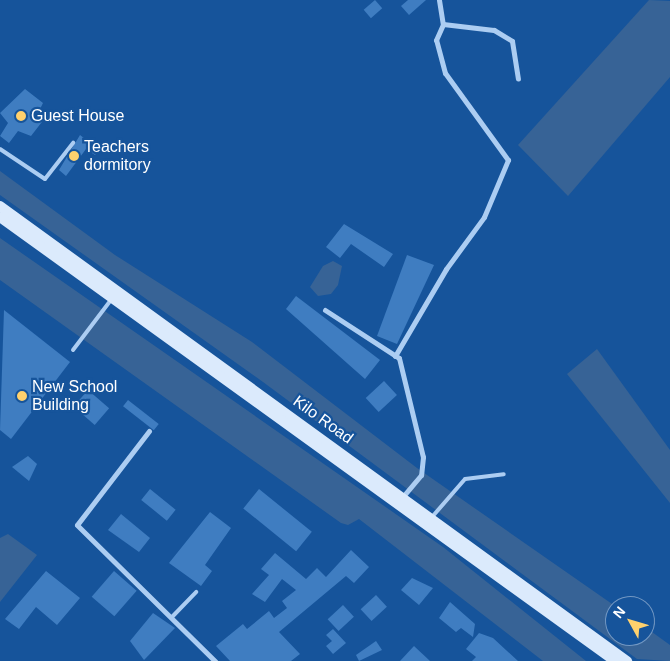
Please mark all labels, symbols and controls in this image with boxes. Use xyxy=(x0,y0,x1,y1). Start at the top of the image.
place label: Guest House xyxy=(31,106,124,126)
marker: Guest House xyxy=(15,110,27,122)
place label: Teachers dormitory xyxy=(84,137,151,175)
marker: Teachers dormitory xyxy=(68,150,80,162)
place label: New School Building xyxy=(32,377,117,415)
marker: New School Building xyxy=(16,390,28,402)
street label: Kilo Road xyxy=(289,392,357,448)
north arrow xyxy=(605,596,655,646)
text: N xyxy=(610,603,629,621)

